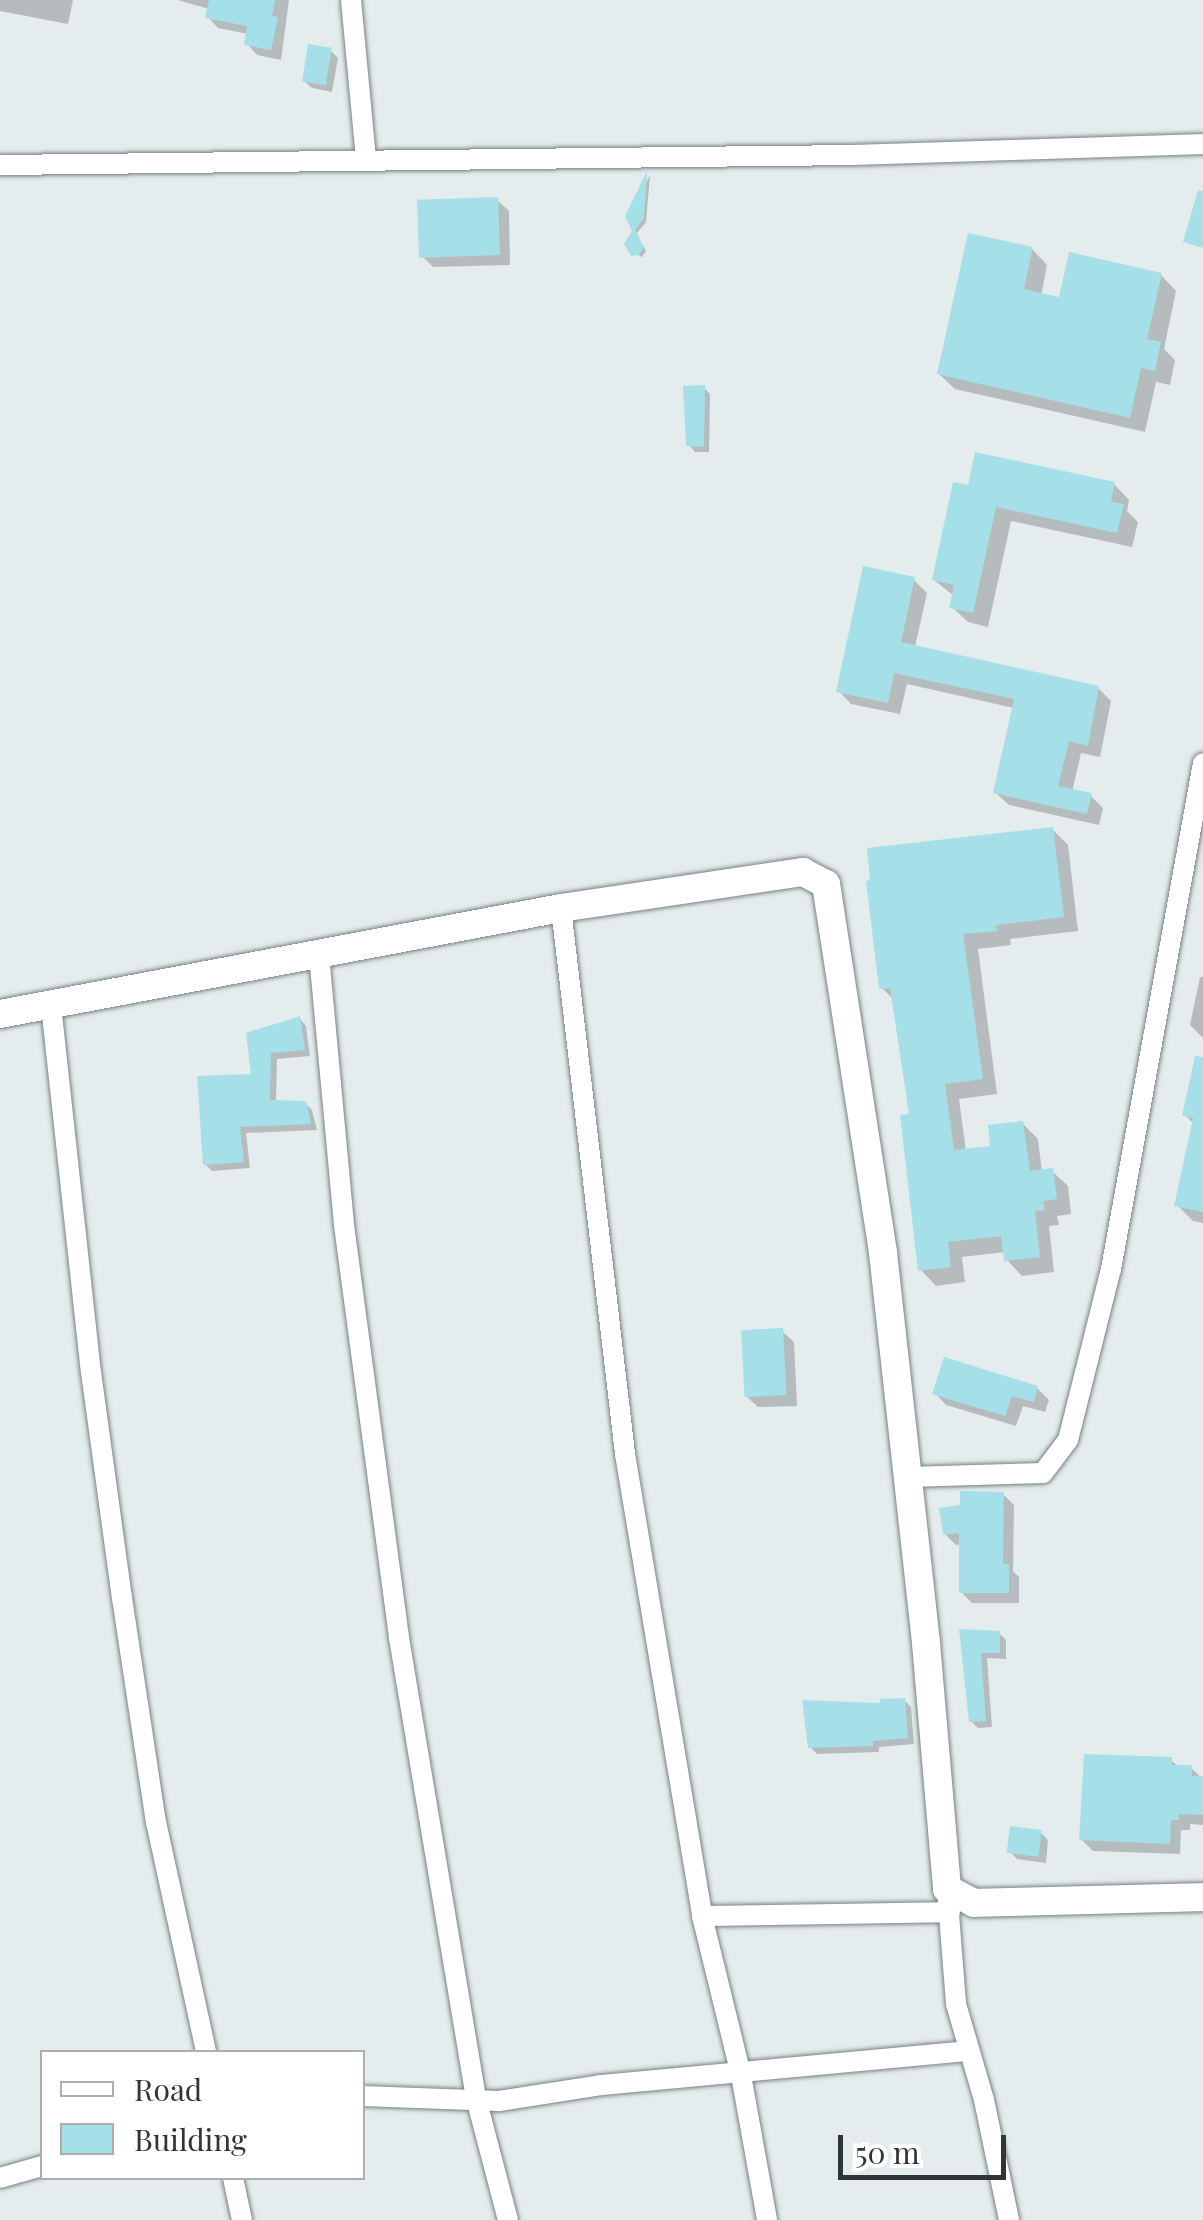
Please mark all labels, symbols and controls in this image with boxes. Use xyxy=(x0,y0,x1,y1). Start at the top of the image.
legend xyxy=(40,2050,365,2180)
text: Road xyxy=(134,2069,202,2109)
scale bar xyxy=(843,2115,1010,2177)
text: Building xyxy=(134,2119,247,2159)
text: 50 m xyxy=(855,2132,920,2172)

